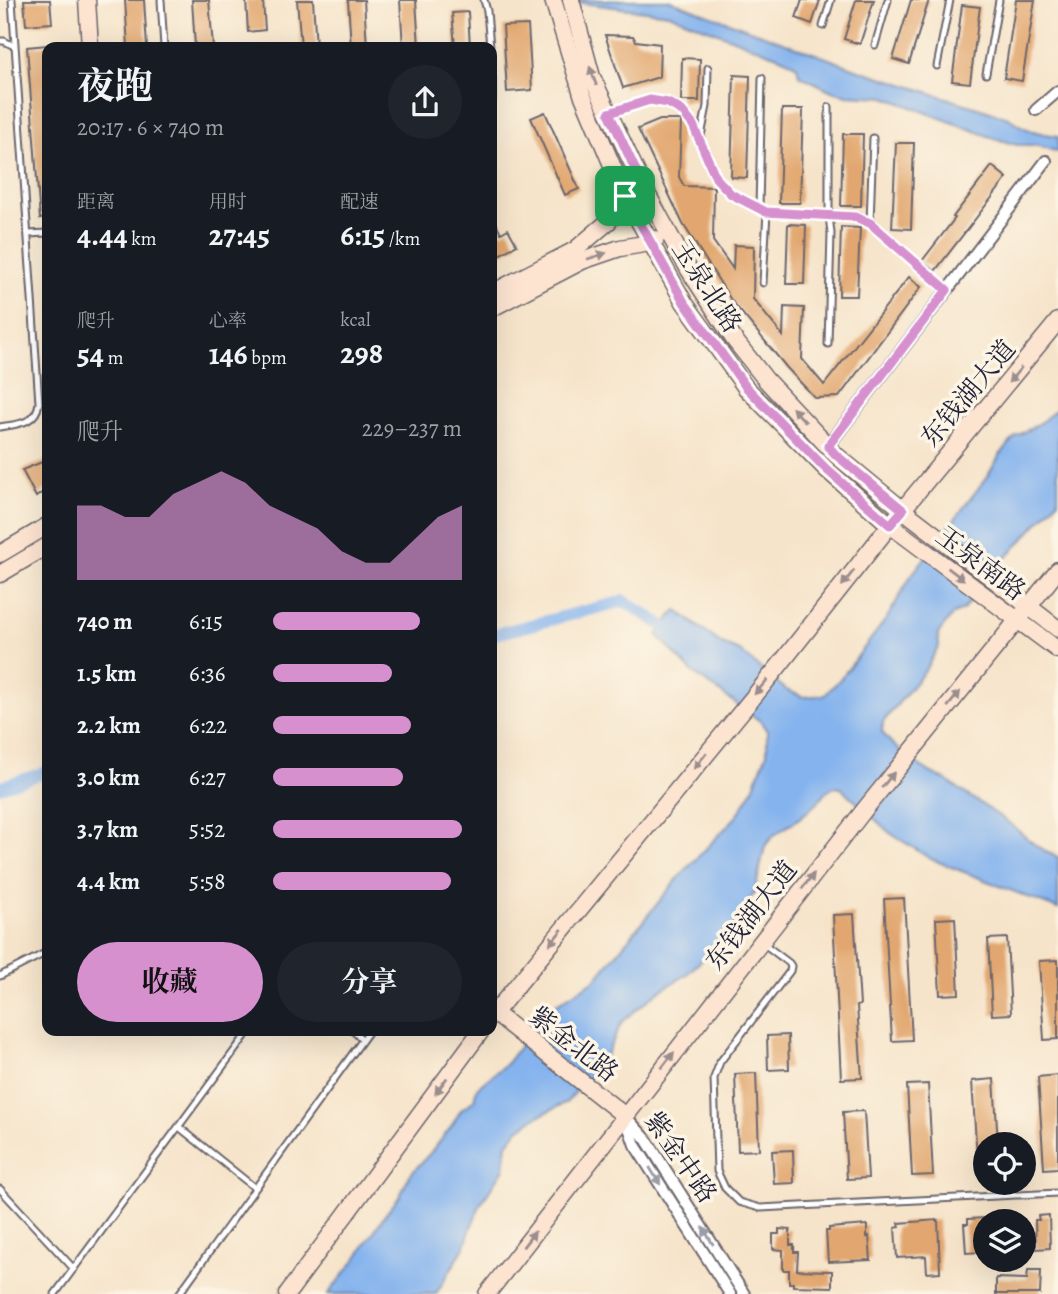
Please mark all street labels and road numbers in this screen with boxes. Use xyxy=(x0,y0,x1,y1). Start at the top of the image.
street label: 玉泉北路 xyxy=(664,233,750,339)
street label: 东钱湖大道 xyxy=(913,332,1024,454)
street label: 玉泉南路 xyxy=(929,518,1033,609)
street label: 东钱湖大道 xyxy=(698,853,805,977)
street label: 紫金北路 xyxy=(522,999,625,1090)
street label: 紫金中路 xyxy=(636,1105,725,1210)

